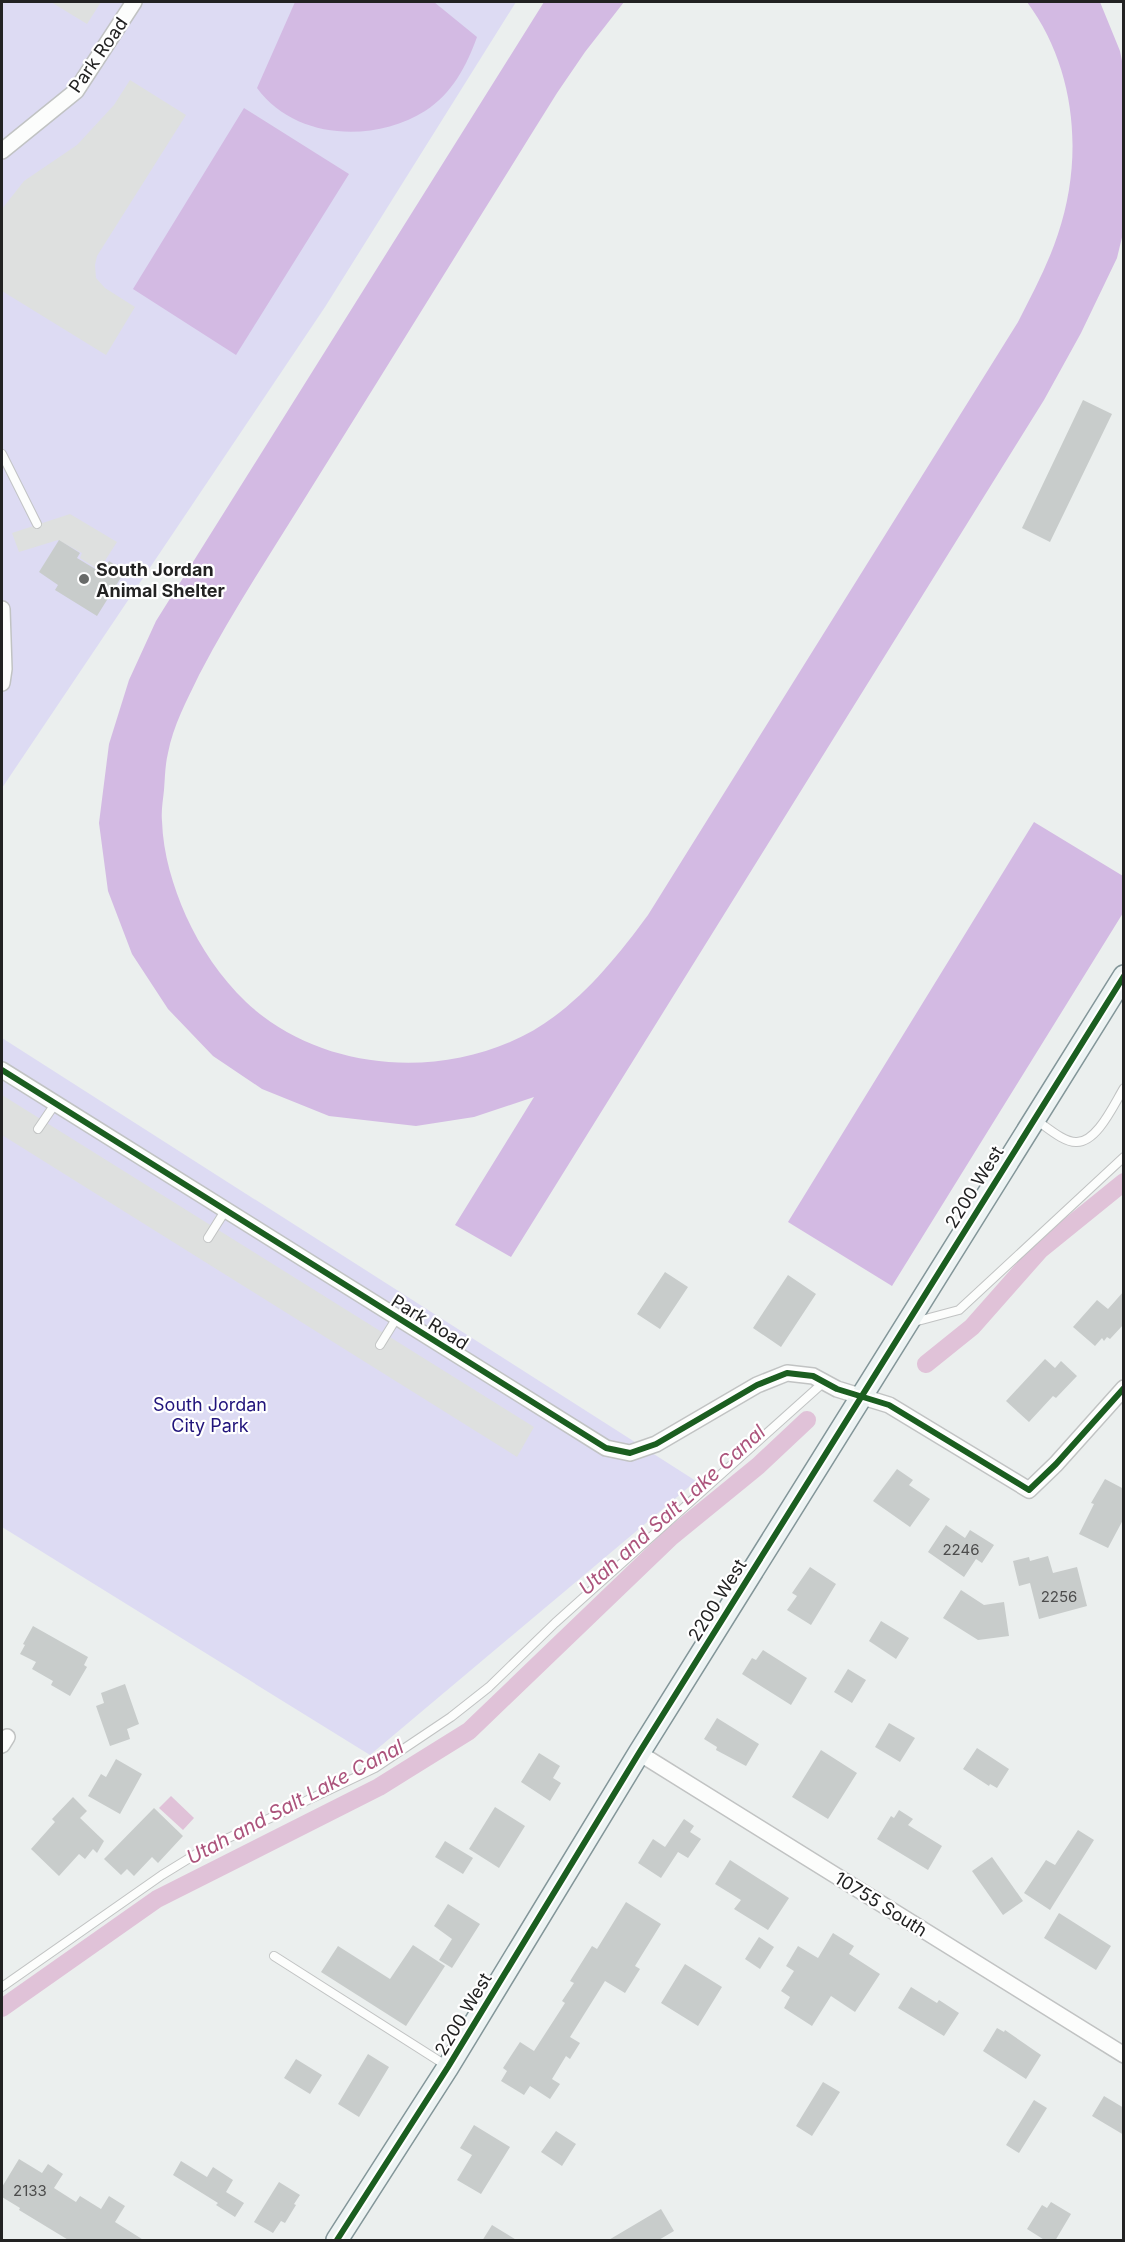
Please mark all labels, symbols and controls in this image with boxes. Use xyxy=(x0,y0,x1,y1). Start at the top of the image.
street label: Park Road xyxy=(64,13,132,97)
place label: South Jordan Animal Shelter xyxy=(96,559,225,601)
marker: South Jordan Animal Shelter xyxy=(77,572,91,586)
street label: 2200 West xyxy=(941,1142,1007,1232)
street label: Park Road xyxy=(388,1290,472,1354)
park label: South Jordan City Park xyxy=(153,1394,267,1436)
water label: Utah and Salt Lake Canal xyxy=(574,1420,770,1600)
house number: 2246 xyxy=(942,1540,980,1559)
street label: 2200 West xyxy=(684,1555,750,1645)
house number: 2256 xyxy=(1041,1587,1077,1606)
water label: Utah and Salt Lake Canal xyxy=(182,1734,408,1870)
street label: 10755 South xyxy=(831,1867,931,1941)
street label: 2200 West xyxy=(430,1969,496,2059)
house number: 2133 xyxy=(13,2181,47,2200)

